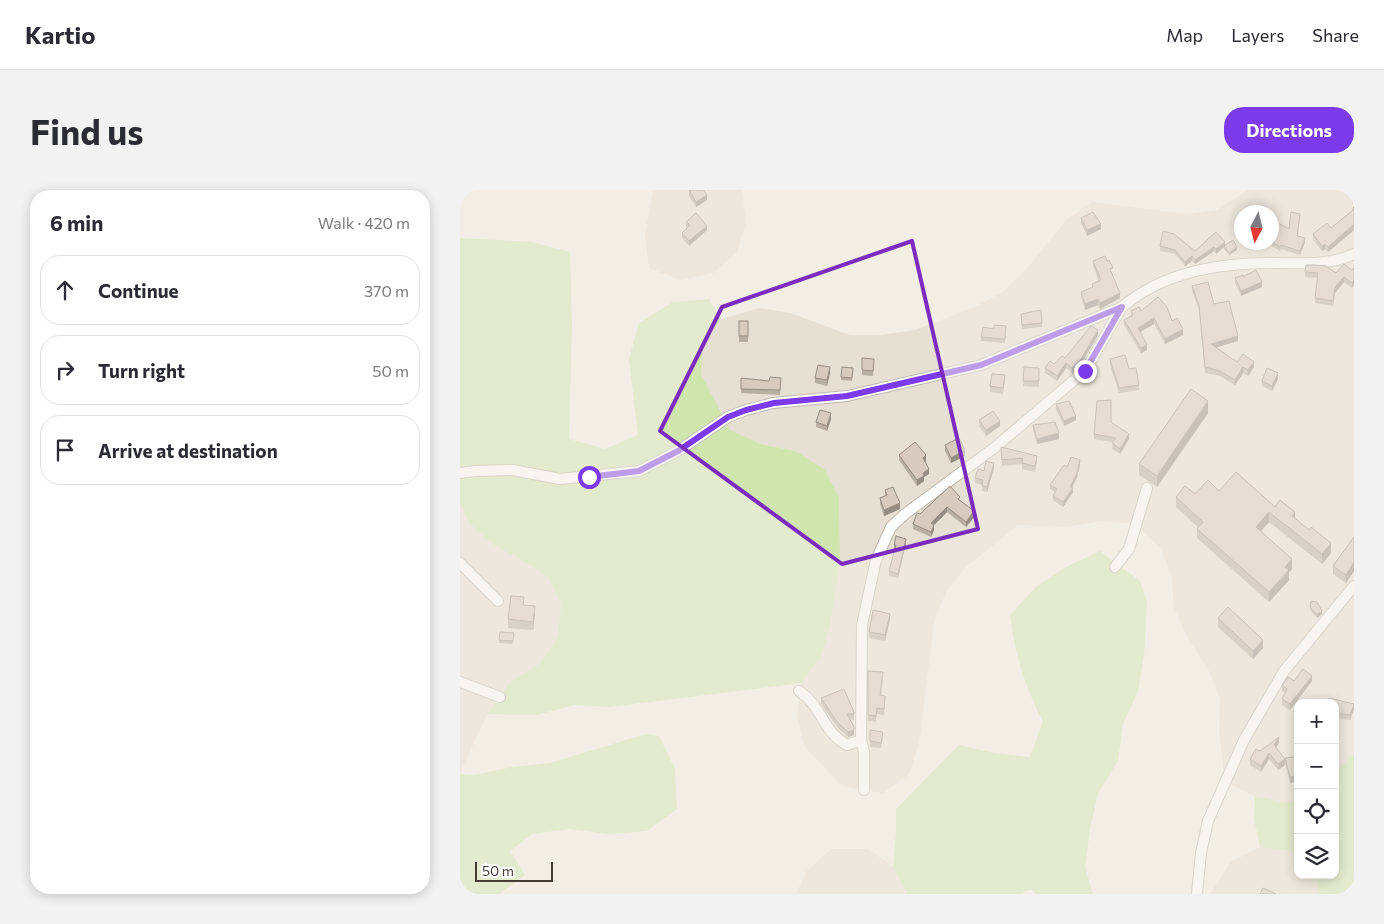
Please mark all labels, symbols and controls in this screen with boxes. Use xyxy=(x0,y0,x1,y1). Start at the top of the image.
text: Kartio xyxy=(25,20,95,49)
text: Map xyxy=(1166,24,1203,46)
text: Layers xyxy=(1231,24,1284,46)
text: Share xyxy=(1312,24,1359,46)
button: Directions xyxy=(1224,107,1354,153)
text: Find us xyxy=(30,109,144,152)
north arrow xyxy=(1234,205,1279,250)
text: 6 min xyxy=(50,210,103,235)
text: Walk · 420 m xyxy=(318,213,410,232)
icon: ahead xyxy=(51,276,79,304)
text: Continue xyxy=(98,279,178,302)
text: 370 m xyxy=(364,281,409,300)
icon: right xyxy=(51,356,79,384)
text: Turn right xyxy=(98,359,185,382)
route end xyxy=(1074,360,1097,383)
text: 50 m xyxy=(372,361,409,380)
icon: arrive xyxy=(51,436,79,464)
text: Arrive at destination xyxy=(98,439,278,462)
route start xyxy=(578,466,601,489)
map controls xyxy=(1294,699,1339,879)
button: + xyxy=(1294,699,1339,744)
button: − xyxy=(1294,744,1339,789)
button: locate xyxy=(1294,789,1339,834)
button: layers xyxy=(1294,834,1339,879)
scale bar xyxy=(475,859,552,882)
text: 50 m xyxy=(482,862,514,879)

